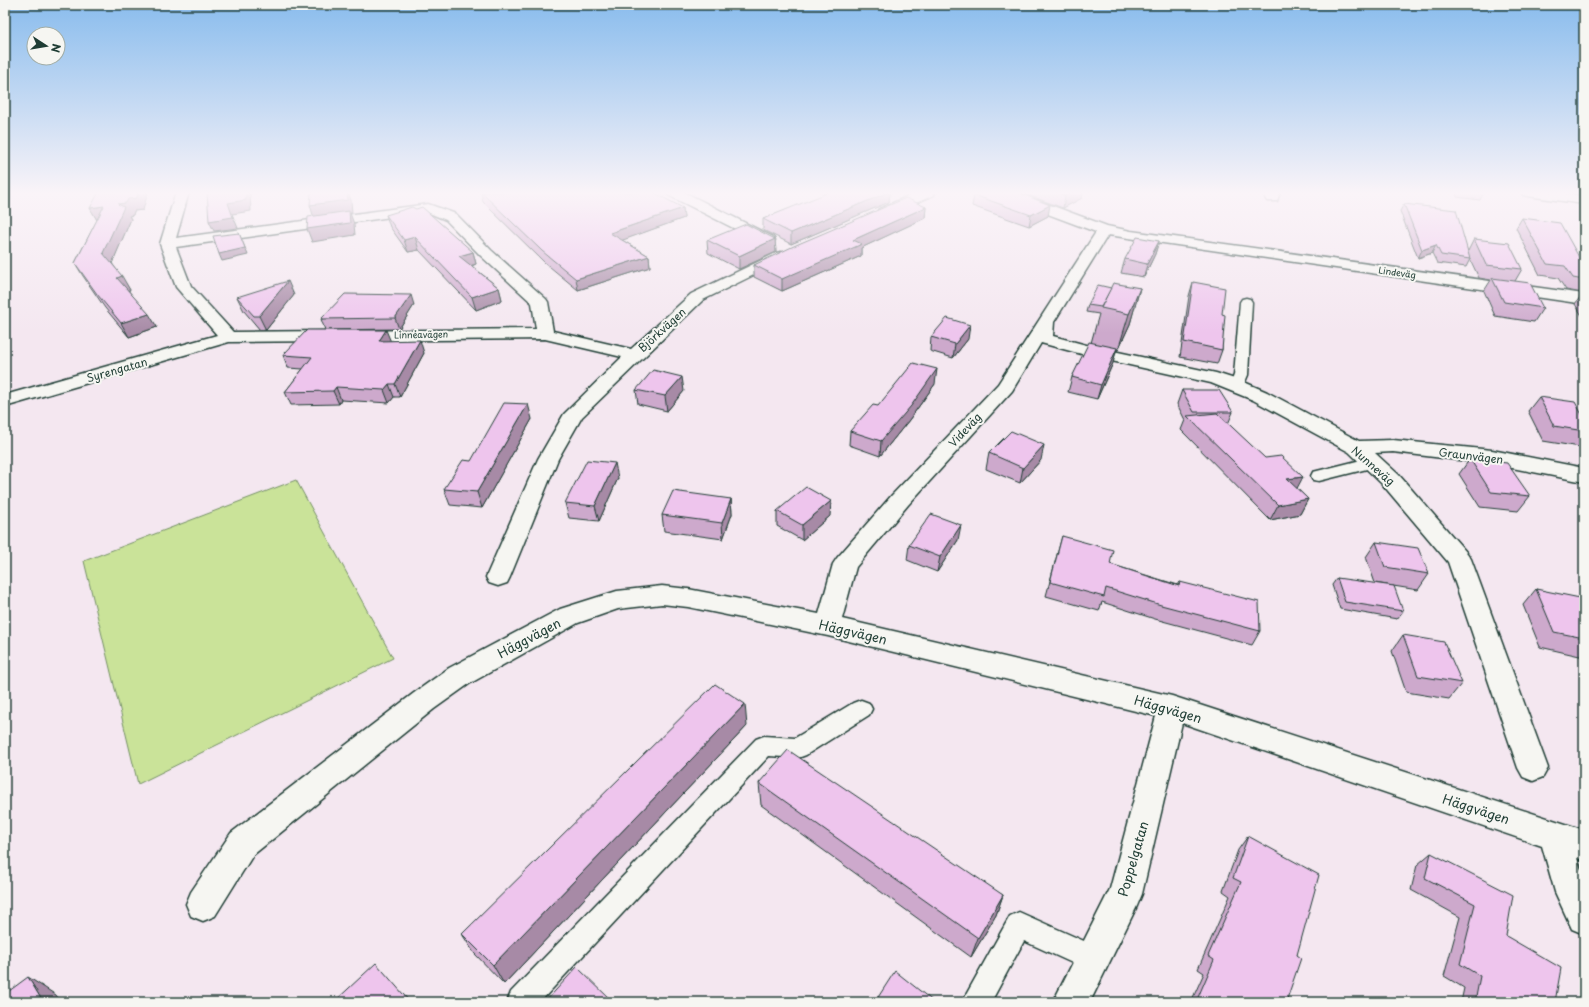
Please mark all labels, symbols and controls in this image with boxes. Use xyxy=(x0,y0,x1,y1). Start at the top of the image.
north arrow xyxy=(26,26,66,66)
text: N xyxy=(47,42,65,54)
street label: Lindeväg xyxy=(1377,262,1417,282)
street label: Björkvägen xyxy=(634,304,689,356)
street label: Linnéavägen xyxy=(394,327,448,341)
street label: Syrengatan xyxy=(84,353,149,386)
street label: Videväg xyxy=(944,409,985,451)
street label: Nunneväg xyxy=(1348,442,1399,489)
street label: Graunvägen xyxy=(1438,443,1504,468)
street label: Häggvägen xyxy=(494,613,564,662)
street label: Häggvägen xyxy=(817,614,889,649)
street label: Häggvägen xyxy=(1132,690,1204,727)
street label: Häggvägen xyxy=(1440,789,1512,828)
street label: Poppelgatan xyxy=(1113,819,1152,899)

